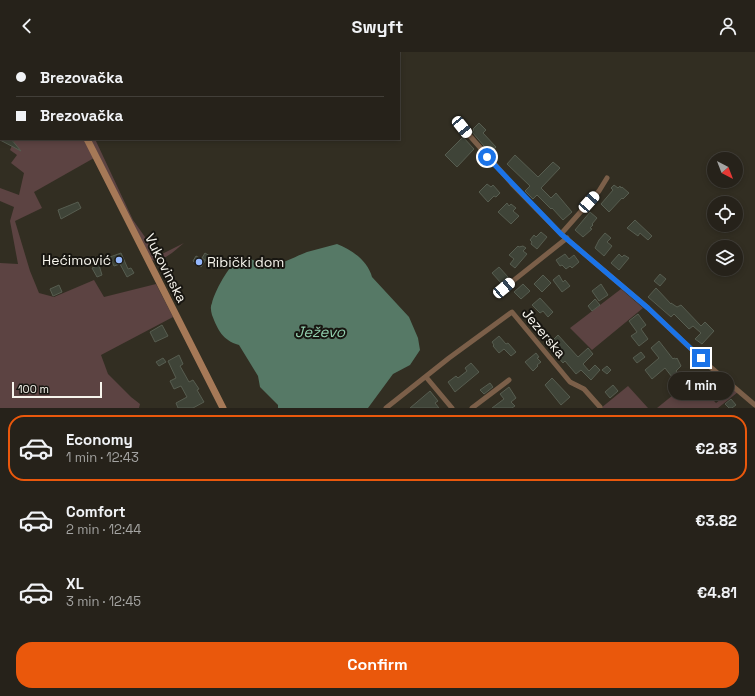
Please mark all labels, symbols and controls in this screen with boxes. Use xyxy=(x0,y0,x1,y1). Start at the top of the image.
icon: back xyxy=(16,15,38,37)
text: Swyft xyxy=(352,15,403,38)
icon: person xyxy=(717,15,739,37)
text: Brezovačka xyxy=(40,68,123,87)
text: Brezovačka xyxy=(40,106,123,125)
car xyxy=(450,114,474,140)
route start xyxy=(478,148,496,166)
north arrow xyxy=(707,152,743,188)
map controls xyxy=(707,152,743,276)
car xyxy=(577,189,601,215)
button: locate xyxy=(707,196,743,232)
street label: Vukovinska xyxy=(141,231,191,305)
button: layers xyxy=(707,240,743,276)
place label: Hećimović xyxy=(42,251,111,269)
place label: Ribički dom xyxy=(207,253,284,271)
marker: Hećimović xyxy=(114,255,124,265)
marker: Ribički dom xyxy=(194,257,204,267)
car xyxy=(491,276,517,300)
street label: Jezerska xyxy=(518,305,570,361)
water label: Ježevo xyxy=(295,322,346,341)
route end xyxy=(692,349,710,367)
callout: 1 min xyxy=(668,372,734,400)
text: 1 min xyxy=(685,377,717,394)
scale bar xyxy=(12,380,102,399)
text: 100 m xyxy=(18,382,49,396)
icon: car xyxy=(18,430,54,466)
text: Economy xyxy=(66,430,133,449)
text: €2.83 xyxy=(695,439,737,458)
text: 1 min · 12:43 xyxy=(66,449,139,466)
icon: car xyxy=(18,502,54,538)
text: Comfort xyxy=(66,502,126,521)
text: €3.82 xyxy=(695,511,737,530)
text: 2 min · 12:44 xyxy=(66,521,141,538)
icon: car xyxy=(18,574,54,610)
text: XL xyxy=(66,574,84,593)
text: €4.81 xyxy=(697,583,737,602)
text: 3 min · 12:45 xyxy=(66,593,141,610)
button: Confirm xyxy=(16,642,739,688)

